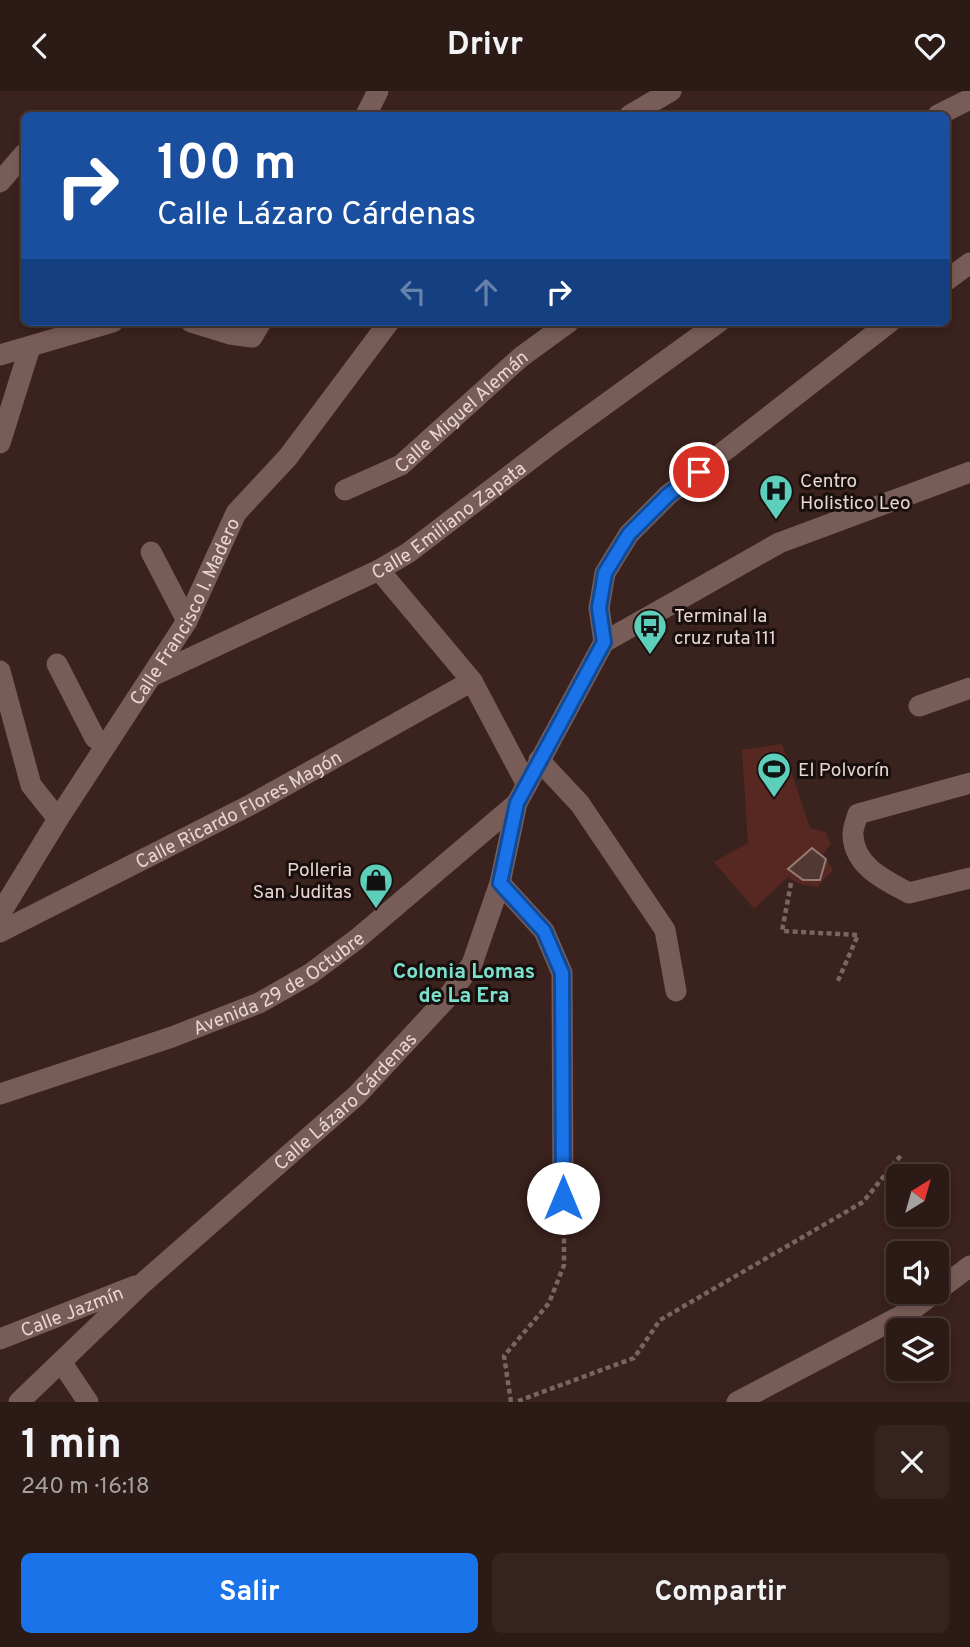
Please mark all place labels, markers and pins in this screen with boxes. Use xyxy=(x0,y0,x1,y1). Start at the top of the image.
pin xyxy=(669,442,729,502)
place label: Centro Holistico Leo xyxy=(800,470,911,516)
hospital icon: Centro Holistico Leo xyxy=(757,472,795,521)
place label: Terminal la cruz ruta 111 xyxy=(674,605,776,651)
bus stop icon: Terminal la cruz ruta 111 xyxy=(631,607,669,656)
sports icon: El Polvorín xyxy=(755,750,793,799)
place label: El Polvorín xyxy=(798,759,890,783)
place label: Polleria San Juditas xyxy=(253,859,352,905)
shop icon: Polleria San Juditas xyxy=(357,861,395,910)

